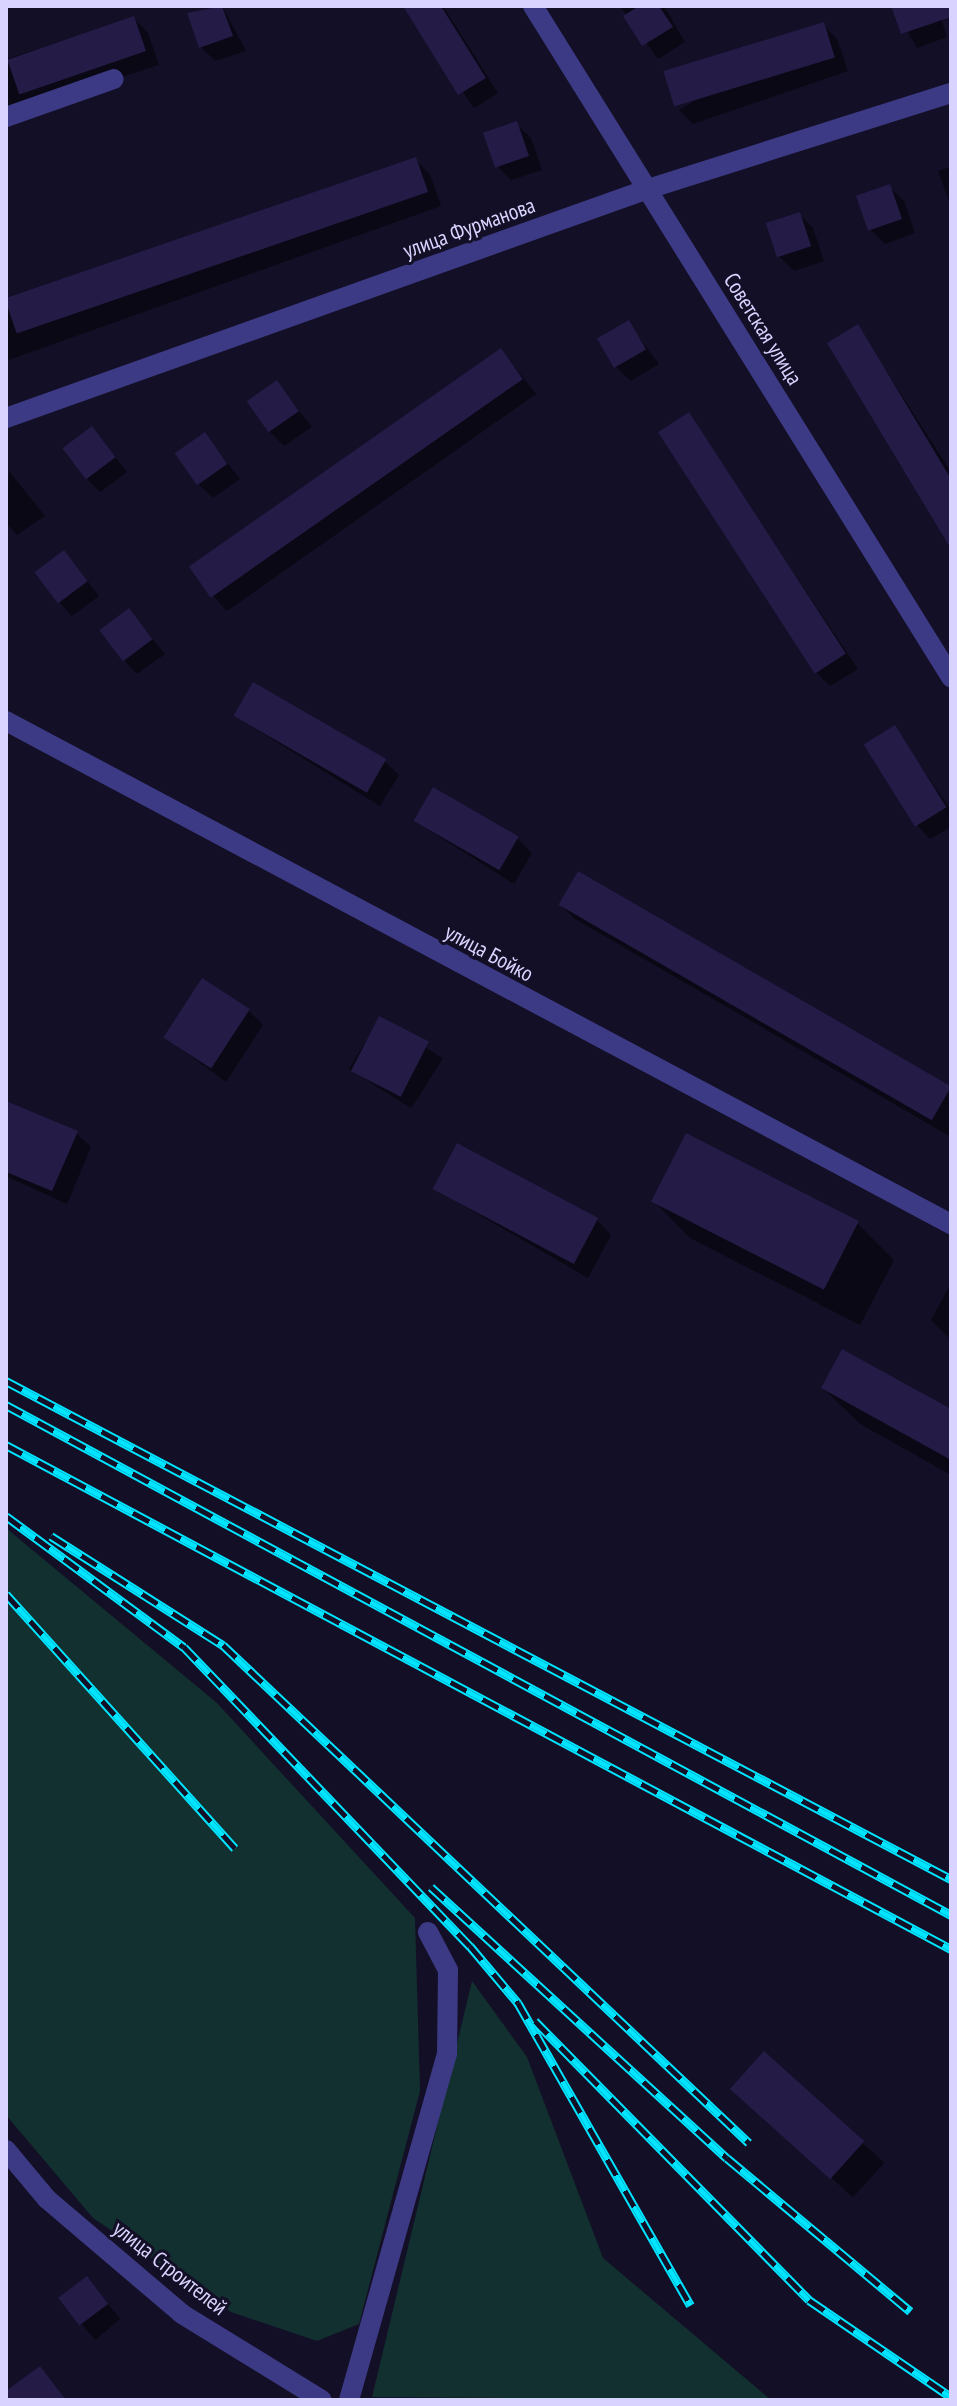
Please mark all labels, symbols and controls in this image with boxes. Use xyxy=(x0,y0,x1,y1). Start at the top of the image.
street label: улица Фурманова xyxy=(400,192,538,264)
street label: Советская улица xyxy=(718,268,808,390)
street label: улица Бойко xyxy=(440,919,538,987)
street label: улица Строителей xyxy=(108,2215,232,2321)

